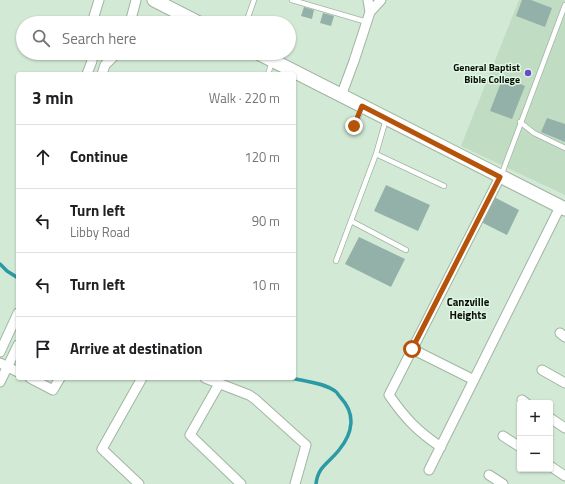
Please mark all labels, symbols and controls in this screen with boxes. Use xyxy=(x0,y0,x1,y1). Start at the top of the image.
search box xyxy=(16,16,296,60)
icon: search xyxy=(30,27,52,49)
text: Search here xyxy=(62,27,136,50)
place label: General Baptist Bible College xyxy=(453,60,520,87)
marker: General Baptist Bible College xyxy=(523,68,533,78)
text: 3 min xyxy=(32,85,73,111)
text: Walk · 220 m xyxy=(209,88,280,108)
route end xyxy=(345,117,363,135)
text: Continue xyxy=(70,145,128,168)
icon: ahead xyxy=(32,146,54,168)
text: 120 m xyxy=(244,147,280,167)
text: Turn left xyxy=(70,199,125,222)
icon: left xyxy=(32,210,54,232)
text: 90 m xyxy=(252,211,280,231)
text: Libby Road xyxy=(70,222,130,242)
text: Turn left xyxy=(70,273,125,296)
icon: left xyxy=(32,274,54,296)
text: 10 m xyxy=(252,275,280,295)
district label: Canzville Heights xyxy=(447,294,490,323)
text: Arrive at destination xyxy=(70,337,203,360)
icon: arrive xyxy=(32,338,54,360)
route start xyxy=(403,340,421,358)
map controls xyxy=(517,400,553,472)
button: + xyxy=(517,400,553,436)
button: − xyxy=(517,436,553,472)

